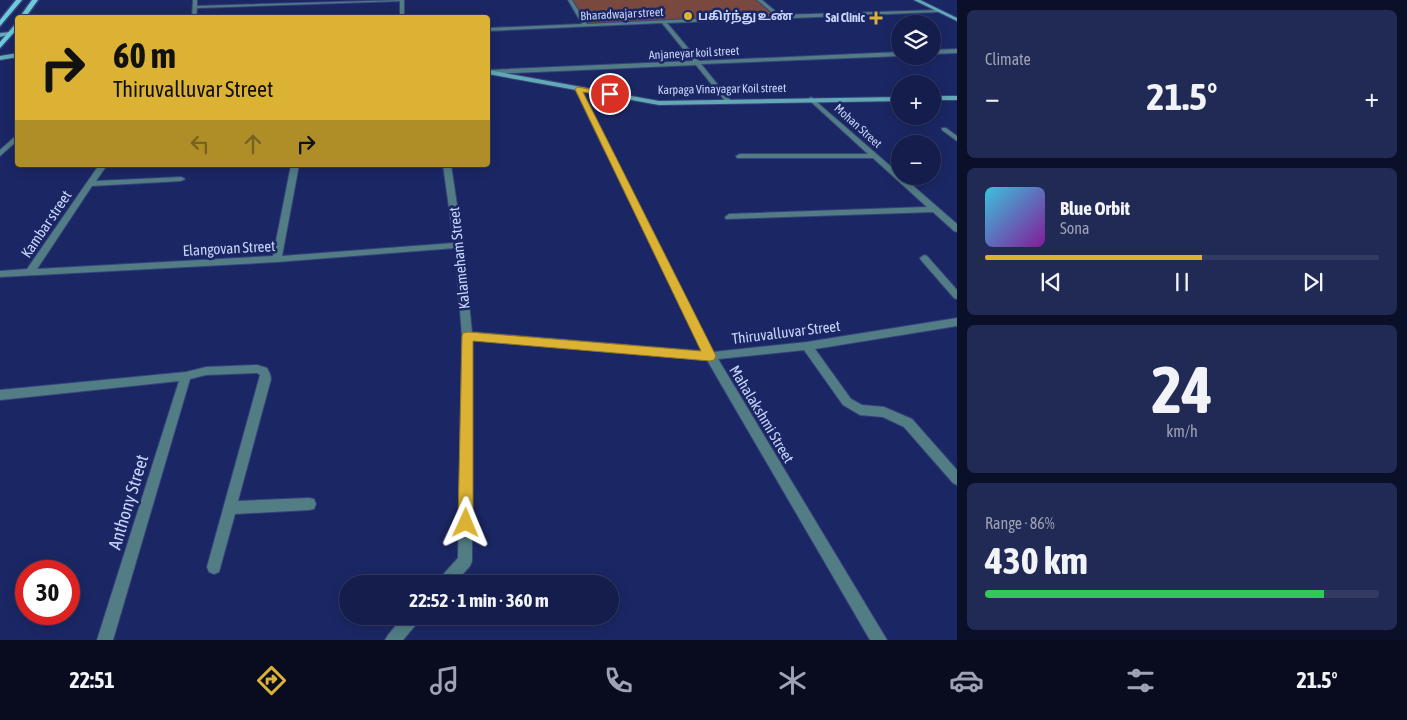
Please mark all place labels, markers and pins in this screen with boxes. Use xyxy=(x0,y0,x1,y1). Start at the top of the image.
place label: பகிர்ந்து உண் xyxy=(698,9,793,25)
marker: பகிர்ந்து உண் xyxy=(682,10,694,22)
place label: Sai Clinic xyxy=(826,11,866,25)
marker: Sai Clinic xyxy=(869,11,883,25)
pin xyxy=(589,73,631,115)

